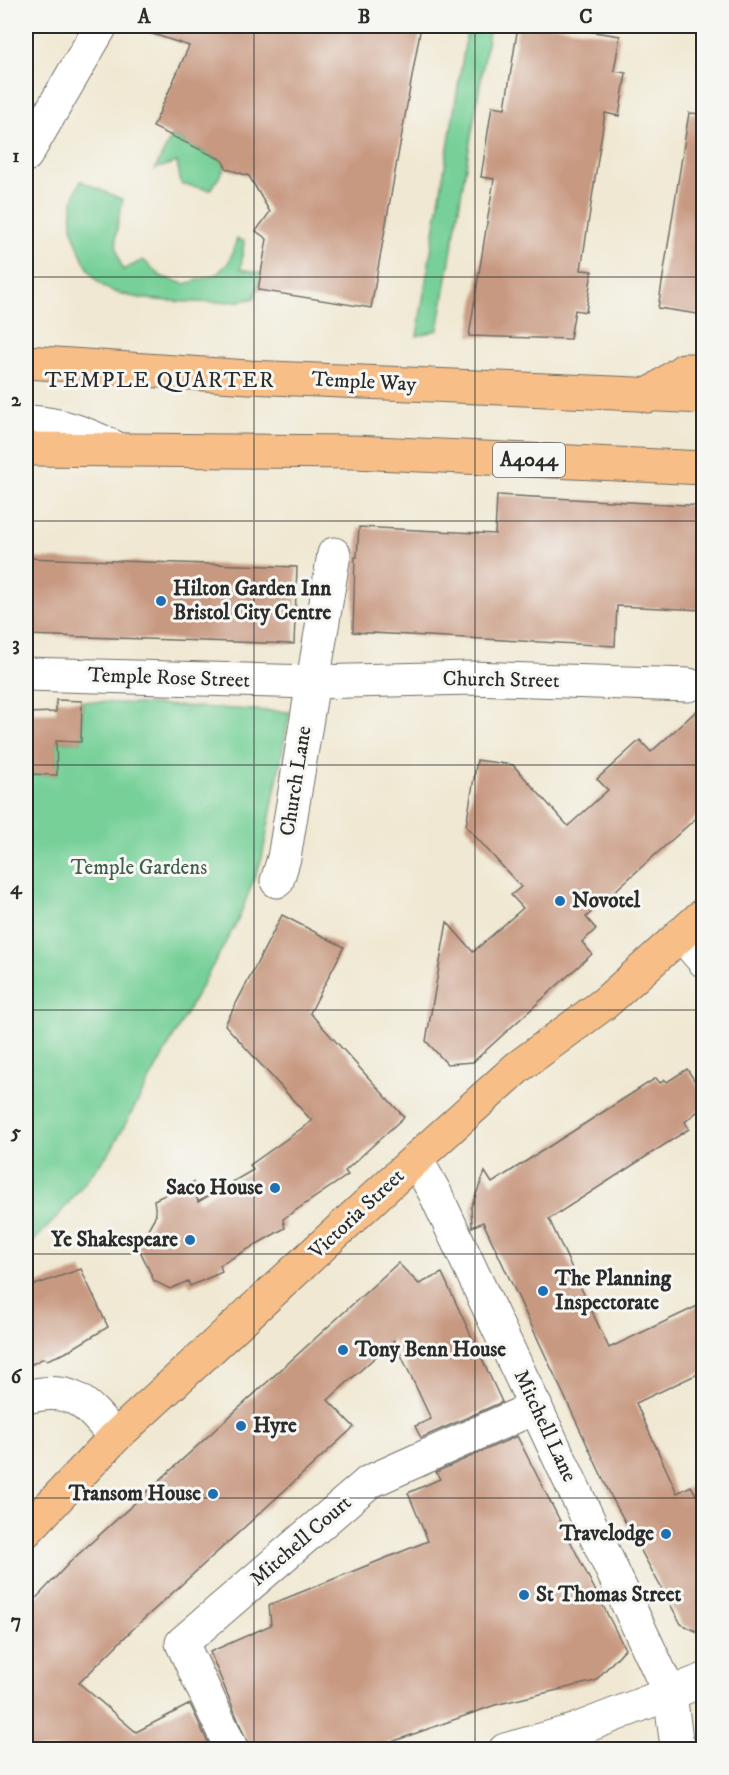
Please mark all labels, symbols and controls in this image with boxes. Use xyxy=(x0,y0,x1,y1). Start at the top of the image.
text: A xyxy=(137,5,152,30)
text: B xyxy=(358,5,370,30)
text: C xyxy=(579,5,593,30)
text: 1 xyxy=(12,144,20,169)
street label: Temple Way xyxy=(311,366,418,398)
district label: TEMPLE QUARTER xyxy=(45,367,275,394)
text: 2 xyxy=(11,388,22,413)
road number: A4044 xyxy=(493,443,565,477)
place label: Hilton Garden Inn Bristol City Centre xyxy=(173,576,332,626)
marker: Hilton Garden Inn Bristol City Centre xyxy=(154,594,168,608)
text: 3 xyxy=(12,632,20,657)
street label: Temple Rose Street xyxy=(88,662,251,694)
street label: Church Street xyxy=(442,666,560,694)
street label: Church Lane xyxy=(274,724,318,838)
park label: Temple Gardens xyxy=(71,855,207,881)
text: 4 xyxy=(10,876,23,901)
place label: Novotel xyxy=(572,888,641,914)
marker: Novotel xyxy=(553,894,567,908)
text: 5 xyxy=(10,1120,21,1145)
street label: Victoria Street xyxy=(303,1163,410,1265)
place label: Saco House xyxy=(166,1175,263,1201)
marker: Saco House xyxy=(268,1181,282,1195)
place label: Ye Shakespeare xyxy=(50,1227,178,1253)
marker: Ye Shakespeare xyxy=(183,1233,197,1247)
place label: The Planning Inspectorate xyxy=(554,1266,672,1316)
marker: The Planning Inspectorate xyxy=(536,1284,550,1298)
place label: Tony Benn House xyxy=(354,1337,506,1363)
marker: Tony Benn House xyxy=(336,1343,350,1357)
text: 6 xyxy=(11,1365,23,1390)
street label: Mitchell Lane xyxy=(508,1366,582,1486)
place label: Hyre xyxy=(253,1413,297,1439)
marker: Hyre xyxy=(234,1419,248,1433)
place label: Transom House xyxy=(68,1481,201,1507)
marker: Transom House xyxy=(206,1487,220,1501)
street label: Mitchell Court xyxy=(245,1490,357,1592)
place label: Travelodge xyxy=(559,1521,654,1547)
marker: Travelodge xyxy=(659,1527,673,1541)
place label: St Thomas Street xyxy=(536,1582,681,1608)
marker: St Thomas Street xyxy=(517,1588,531,1602)
text: 7 xyxy=(11,1609,21,1634)

